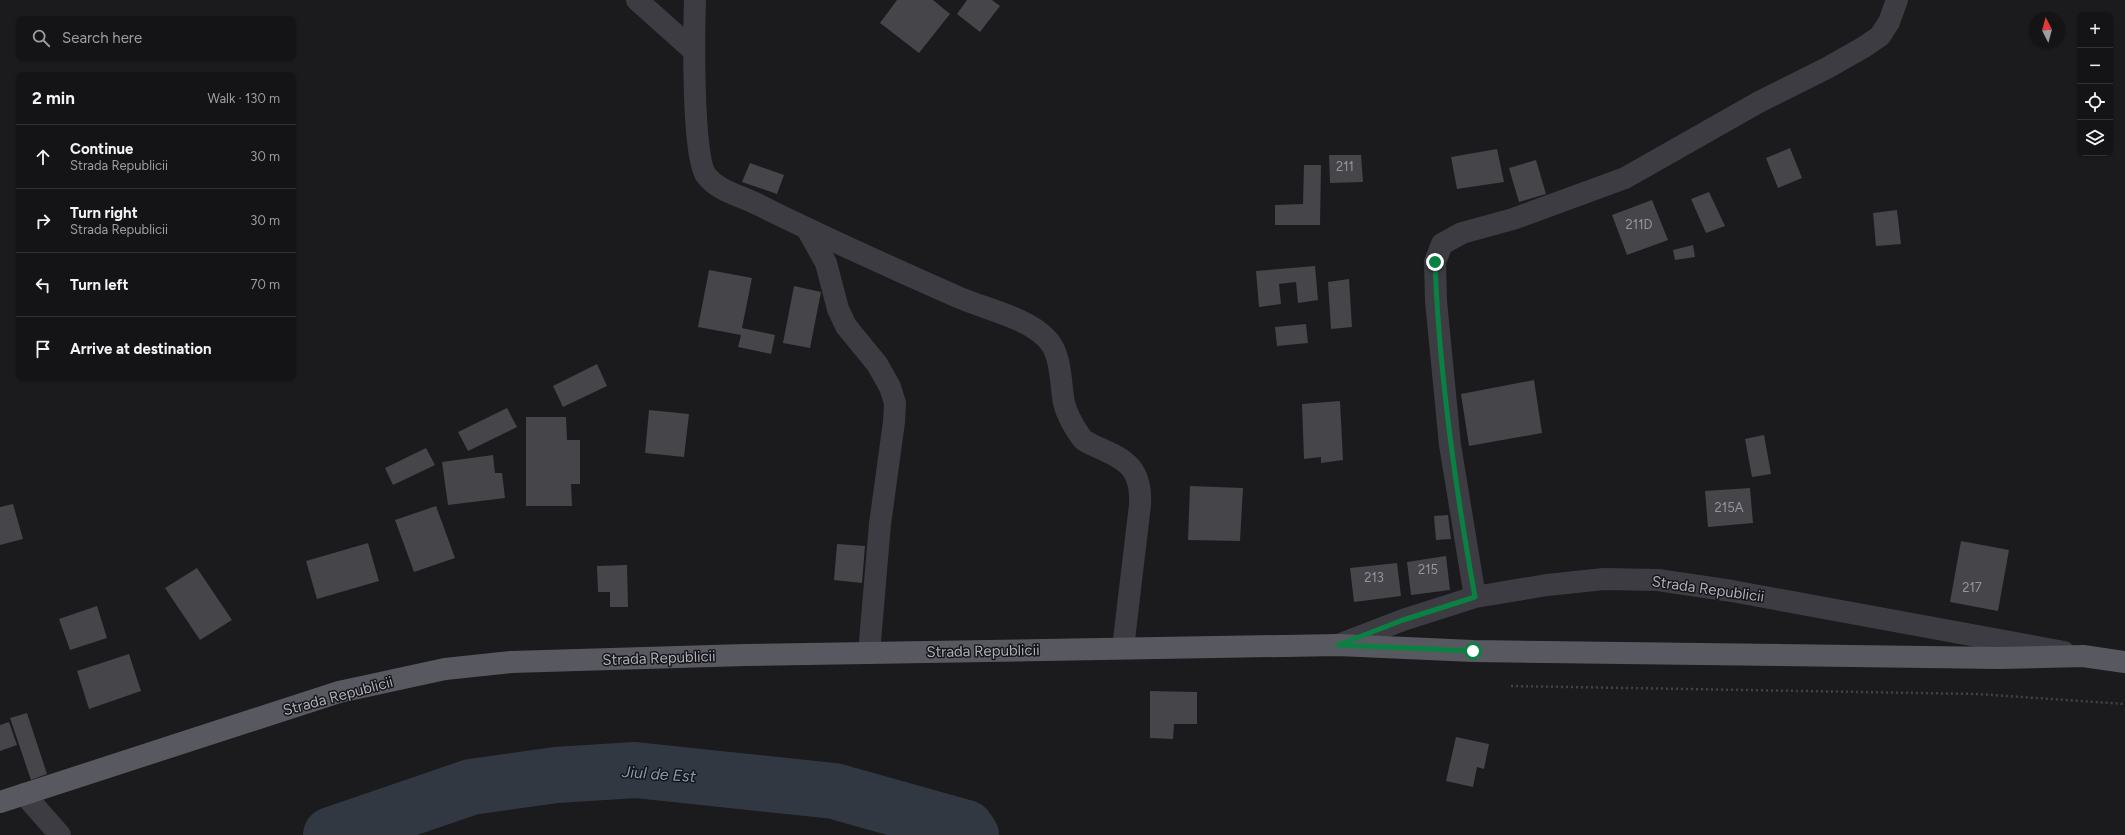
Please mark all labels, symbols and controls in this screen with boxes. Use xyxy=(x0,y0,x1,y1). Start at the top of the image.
north arrow xyxy=(2029,12,2065,48)
map controls xyxy=(2077,12,2113,156)
button: + xyxy=(2077,12,2113,48)
search box xyxy=(16,16,296,60)
icon: search xyxy=(30,27,52,49)
text: Search here xyxy=(62,29,142,47)
button: − xyxy=(2077,48,2113,84)
button: locate xyxy=(2077,84,2113,120)
text: 2 min xyxy=(32,88,75,108)
text: Walk · 130 m xyxy=(207,91,280,106)
button: layers xyxy=(2077,120,2113,156)
text: Continue xyxy=(70,140,133,158)
icon: ahead xyxy=(32,146,54,168)
text: 30 m xyxy=(250,149,280,164)
text: Strada Republicii xyxy=(70,158,168,173)
house number: 211 xyxy=(1336,159,1354,174)
text: Turn right xyxy=(70,204,138,222)
icon: right xyxy=(32,210,54,232)
text: 30 m xyxy=(250,213,280,228)
house number: 211D xyxy=(1626,217,1653,232)
text: Strada Republicii xyxy=(70,222,168,237)
route end xyxy=(1426,253,1444,271)
icon: left xyxy=(32,274,54,296)
text: Turn left xyxy=(70,276,128,294)
text: 70 m xyxy=(250,277,280,292)
icon: arrive xyxy=(32,338,54,360)
text: Arrive at destination xyxy=(70,340,211,358)
house number: 215A xyxy=(1715,500,1744,515)
house number: 215 xyxy=(1418,562,1438,577)
house number: 213 xyxy=(1364,570,1384,585)
street label: Strada Republicii xyxy=(1651,572,1765,606)
house number: 217 xyxy=(1962,580,1982,595)
street label: Strada Republicii xyxy=(926,641,1040,661)
route start xyxy=(1464,642,1482,660)
street label: Strada Republicii xyxy=(602,647,716,669)
street label: Strada Republicii xyxy=(281,673,395,719)
water label: Jiul de Est xyxy=(621,762,697,786)

